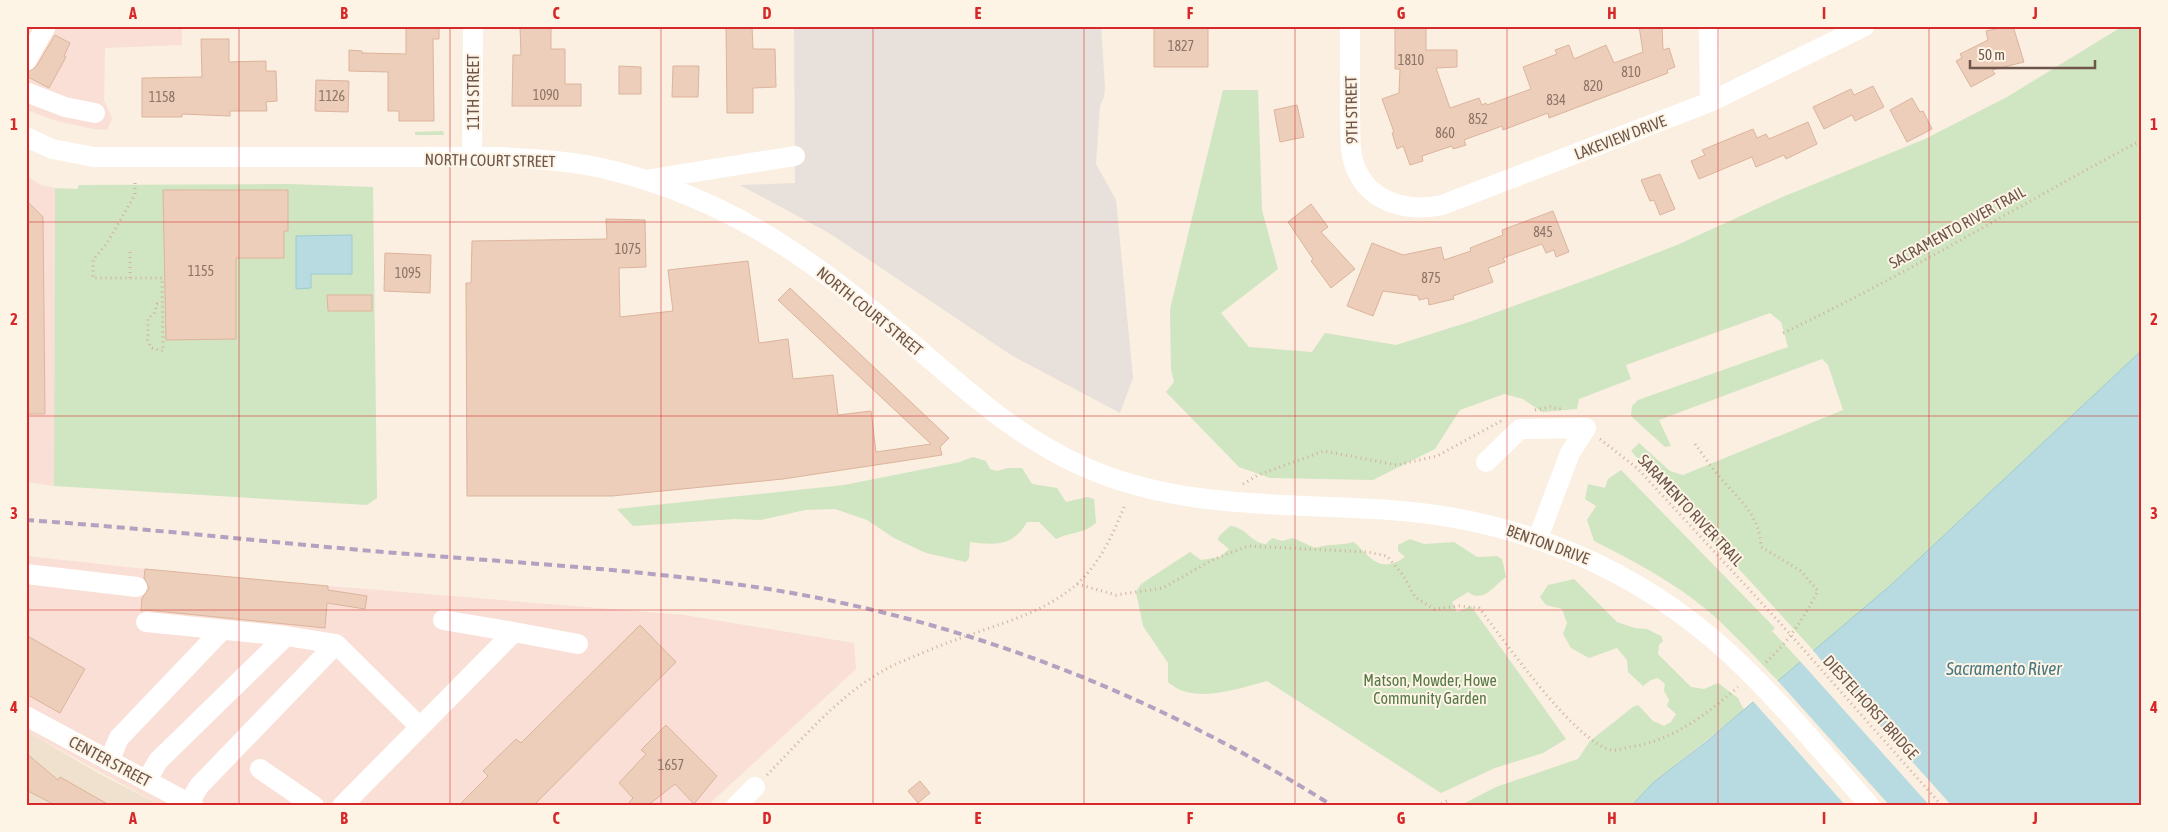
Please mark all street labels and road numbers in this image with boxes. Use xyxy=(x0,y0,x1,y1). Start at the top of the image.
street label: 11TH STREET xyxy=(464,54,482,130)
street label: 9TH STREET xyxy=(1341,76,1361,144)
street label: LAKEVIEW DRIVE xyxy=(1572,111,1669,163)
street label: NORTH COURT STREET xyxy=(425,150,555,170)
street label: SACRAMENTO RIVER TRAIL xyxy=(1886,182,2029,272)
street label: NORTH COURT STREET xyxy=(814,263,926,359)
street label: SARAMENTO RIVER TRAIL xyxy=(1635,451,1748,570)
street label: BENTON DRIVE xyxy=(1504,521,1592,567)
street label: DIESTELHORST BRIDGE xyxy=(1820,652,1922,763)
street label: CENTER STREET xyxy=(66,732,154,790)

